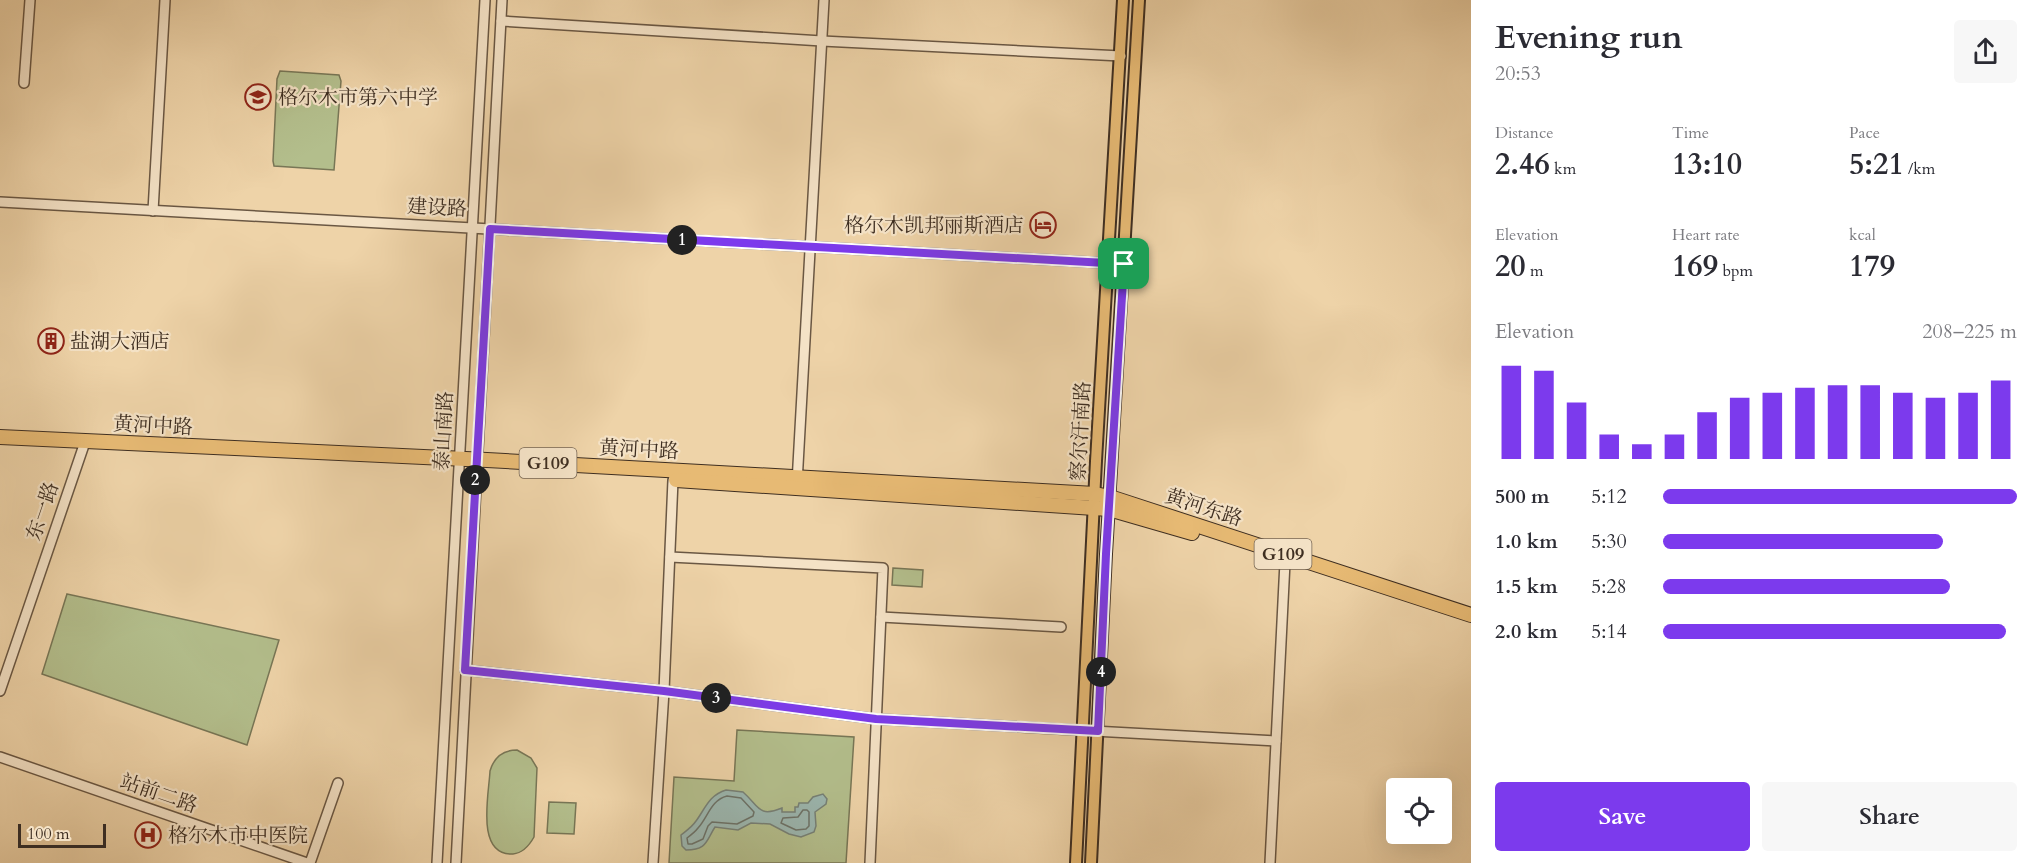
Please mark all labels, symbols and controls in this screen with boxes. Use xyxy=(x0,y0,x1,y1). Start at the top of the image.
text: Evening run xyxy=(1495,15,1683,60)
button: share xyxy=(1954,20,2017,83)
text: 20:53 xyxy=(1495,60,1541,87)
school or university icon: 格尔木市第六中学 xyxy=(243,82,273,112)
place label: 格尔木市第六中学 xyxy=(278,84,438,111)
text: Distance xyxy=(1495,122,1553,144)
text: Time xyxy=(1672,122,1709,144)
text: Pace xyxy=(1849,122,1880,144)
text: 2.46 xyxy=(1495,144,1550,185)
text: 13:10 xyxy=(1672,144,1742,185)
text: 5:21 xyxy=(1849,144,1904,185)
text: km xyxy=(1550,158,1576,180)
text: /km xyxy=(1904,158,1935,180)
street label: 建设路 xyxy=(406,192,468,223)
hotel icon: 格尔木凯邦丽斯酒店 xyxy=(1028,210,1058,240)
place label: 格尔木凯邦丽斯酒店 xyxy=(844,212,1024,239)
text: Elevation xyxy=(1495,224,1559,246)
text: Heart rate xyxy=(1672,224,1740,246)
text: kcal xyxy=(1849,224,1876,246)
pin: 1 xyxy=(667,225,697,255)
text: 1 xyxy=(678,229,686,251)
pin xyxy=(1098,238,1149,289)
text: 20 xyxy=(1495,246,1526,287)
text: 169 xyxy=(1672,246,1718,287)
text: 179 xyxy=(1849,246,1895,287)
icon: arrive xyxy=(1107,247,1140,280)
text: m xyxy=(1526,260,1544,282)
text: bpm xyxy=(1718,260,1753,282)
text: Elevation xyxy=(1495,318,1574,345)
text: 208–225 m xyxy=(1922,318,2017,345)
building icon: 盐湖大酒店 xyxy=(36,326,66,356)
place label: 盐湖大酒店 xyxy=(70,328,170,355)
street label: 察尔汗南路 xyxy=(1064,380,1097,482)
street label: 泰山南路 xyxy=(428,390,459,472)
street label: 黄河中路 xyxy=(112,410,194,441)
street label: 黄河中路 xyxy=(598,434,680,465)
road number: G109 xyxy=(520,448,576,478)
pin: 2 xyxy=(460,465,490,495)
text: 2 xyxy=(471,469,479,491)
street label: 东一路 xyxy=(20,478,65,544)
street label: 黄河东路 xyxy=(1162,482,1246,533)
text: 500 m xyxy=(1495,483,1550,510)
text: 5:12 xyxy=(1591,483,1627,510)
text: 1.0 km xyxy=(1495,528,1558,555)
text: 5:30 xyxy=(1591,528,1627,555)
road number: G109 xyxy=(1254,539,1312,569)
text: 1.5 km xyxy=(1495,573,1558,600)
text: 5:28 xyxy=(1591,573,1627,600)
text: 2.0 km xyxy=(1495,618,1558,645)
text: 5:14 xyxy=(1591,618,1627,645)
pin: 4 xyxy=(1086,657,1116,687)
text: 4 xyxy=(1097,661,1105,683)
pin: 3 xyxy=(701,683,731,713)
text: 3 xyxy=(712,687,720,709)
street label: 站前二路 xyxy=(117,768,201,819)
map controls xyxy=(1386,778,1452,844)
button: locate xyxy=(1386,778,1452,844)
button: Save xyxy=(1495,782,1750,851)
button: Share xyxy=(1762,782,2017,851)
hospital icon: 格尔木市中医院 xyxy=(133,820,163,850)
scale bar xyxy=(18,821,106,848)
place label: 格尔木市中医院 xyxy=(168,822,308,849)
text: 100 m xyxy=(27,823,69,845)

